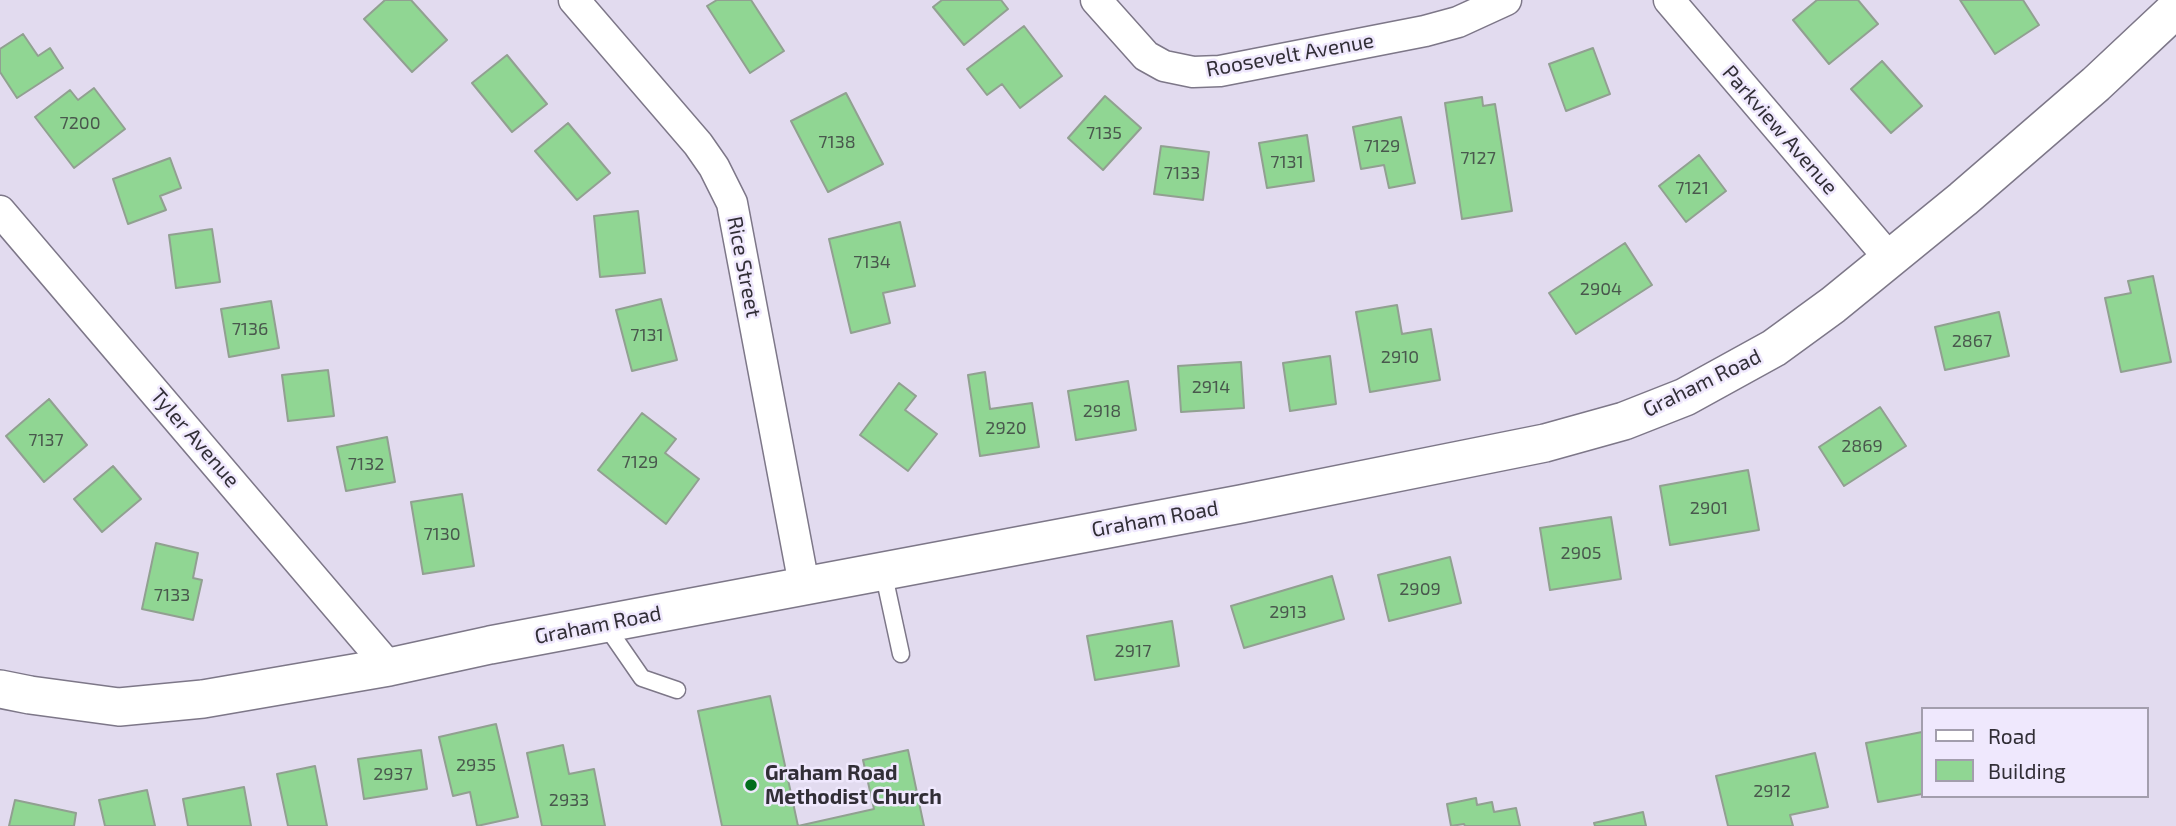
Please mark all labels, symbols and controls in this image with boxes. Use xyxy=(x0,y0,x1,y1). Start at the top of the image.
street label: Roosevelt Avenue xyxy=(1204,28,1376,82)
street label: Parkview Avenue xyxy=(1717,60,1843,200)
house number: 7200 xyxy=(59,112,101,134)
house number: 7135 xyxy=(1086,122,1122,144)
house number: 7138 xyxy=(818,131,856,153)
house number: 7129 xyxy=(1364,135,1400,157)
house number: 7127 xyxy=(1460,147,1496,169)
house number: 7131 xyxy=(1270,151,1304,173)
house number: 7133 xyxy=(1164,162,1200,184)
house number: 7121 xyxy=(1675,177,1709,199)
street label: Rice Street xyxy=(722,214,766,320)
house number: 7134 xyxy=(853,251,891,273)
house number: 2904 xyxy=(1580,278,1622,300)
house number: 7136 xyxy=(232,318,268,340)
house number: 7131 xyxy=(630,324,664,346)
house number: 2867 xyxy=(1952,330,1992,352)
street label: Graham Road xyxy=(1639,344,1765,422)
house number: 2910 xyxy=(1381,346,1419,368)
house number: 2914 xyxy=(1192,376,1230,398)
street label: Tyler Avenue xyxy=(145,383,245,493)
house number: 2918 xyxy=(1083,400,1121,422)
house number: 2920 xyxy=(985,417,1027,439)
house number: 7137 xyxy=(28,429,64,451)
house number: 2869 xyxy=(1841,435,1883,457)
house number: 7129 xyxy=(622,451,658,473)
house number: 7132 xyxy=(348,453,384,475)
street label: Graham Road xyxy=(1090,495,1220,543)
house number: 2901 xyxy=(1690,497,1728,519)
house number: 7130 xyxy=(423,523,461,545)
house number: 2905 xyxy=(1561,542,1601,564)
house number: 2909 xyxy=(1399,578,1441,600)
house number: 7133 xyxy=(154,584,190,606)
street label: Graham Road xyxy=(533,600,663,650)
house number: 2913 xyxy=(1269,601,1307,623)
house number: 2917 xyxy=(1115,640,1151,662)
legend xyxy=(1920,707,2148,798)
text: Road xyxy=(1988,723,2036,748)
house number: 2935 xyxy=(456,754,496,776)
text: Building xyxy=(1988,758,2066,783)
place label: Graham Road Methodist Church xyxy=(765,760,942,810)
house number: 2937 xyxy=(373,763,413,785)
marker: Graham Road Methodist Church xyxy=(743,777,759,793)
house number: 2912 xyxy=(1753,780,1791,802)
house number: 2933 xyxy=(549,789,589,811)

